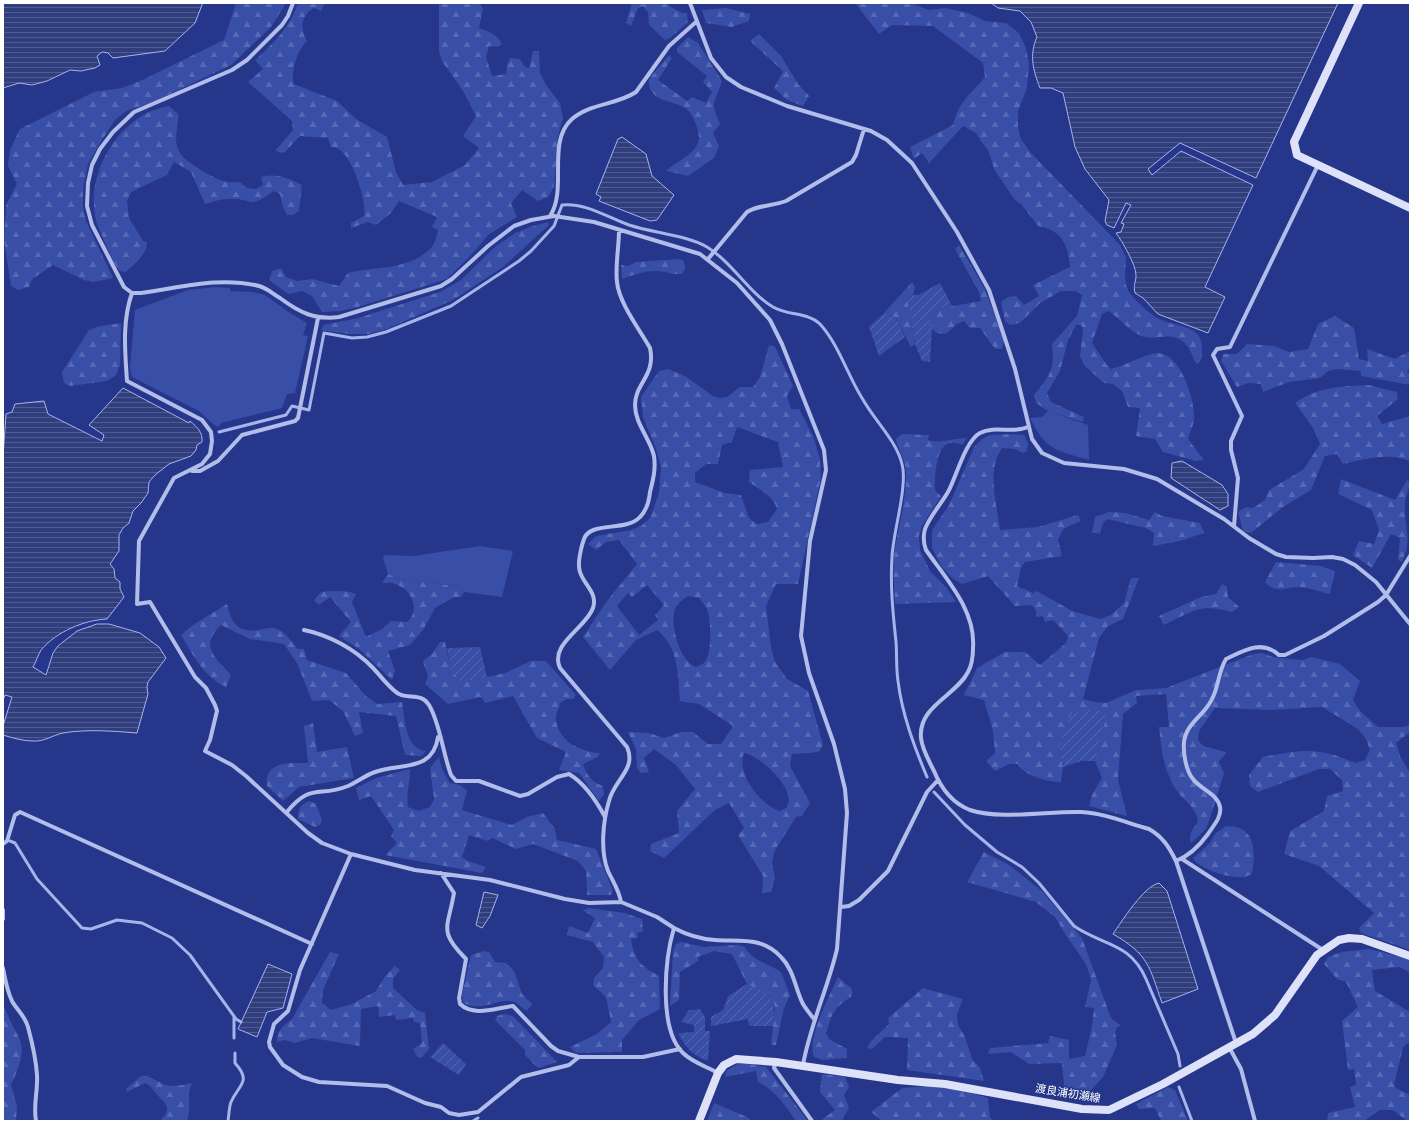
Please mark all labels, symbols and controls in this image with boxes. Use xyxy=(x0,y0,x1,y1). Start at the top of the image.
street label: 渡良浦初瀬線 xyxy=(1034,1081,1102,1106)

